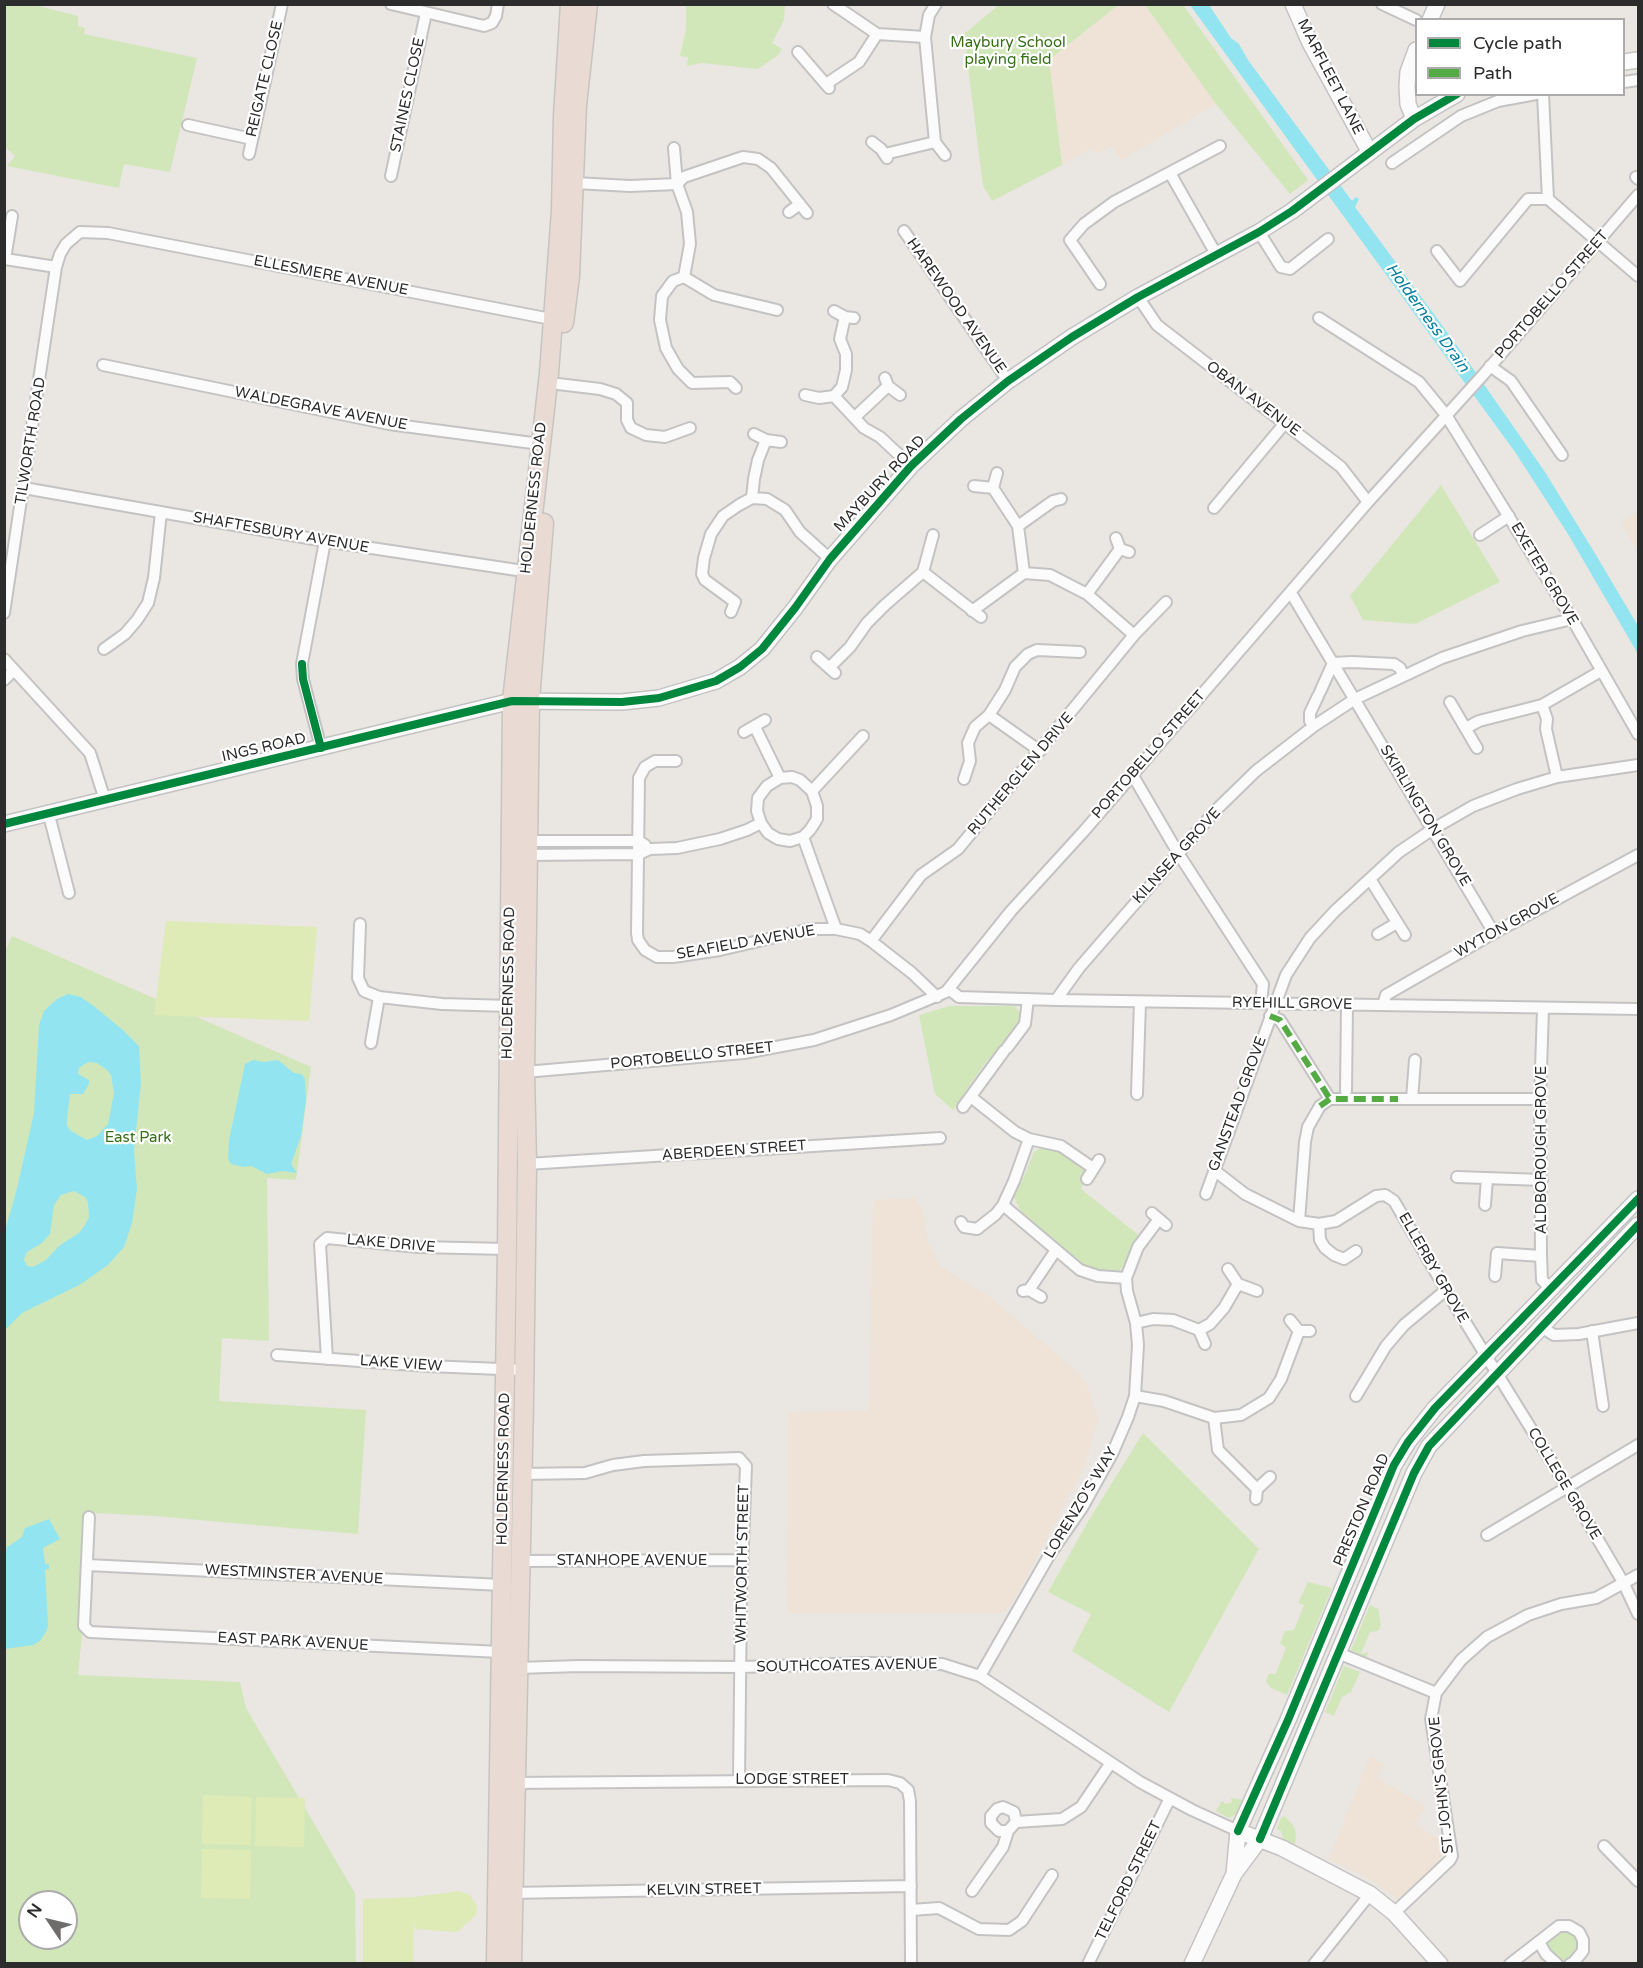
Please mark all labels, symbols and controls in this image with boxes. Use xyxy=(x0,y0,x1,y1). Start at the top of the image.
street label: MARFLEET LANE xyxy=(1293,16,1367,138)
legend xyxy=(1415,18,1625,96)
street label: REIGATE CLOSE xyxy=(243,19,287,139)
text: Cycle path xyxy=(1473,32,1562,54)
park label: Maybury School playing field xyxy=(950,34,1066,69)
street label: STAINES CLOSE xyxy=(387,36,429,154)
text: Path xyxy=(1473,62,1512,84)
street label: PORTOBELLO STREET xyxy=(1491,227,1613,363)
street label: HAREWOOD AVENUE xyxy=(902,235,1010,377)
street label: ELLESMERE AVENUE xyxy=(252,252,410,300)
water label: Holderness Drain xyxy=(1381,260,1473,376)
street label: OBAN AVENUE xyxy=(1202,358,1304,440)
street label: TILWORTH ROAD xyxy=(12,376,50,506)
street label: WALDEGRAVE AVENUE xyxy=(233,383,409,435)
street label: HOLDERNESS ROAD xyxy=(517,421,551,575)
street label: MAYBURY ROAD xyxy=(831,432,929,536)
street label: SHAFTESBURY AVENUE xyxy=(192,509,370,557)
street label: EXETER GROVE xyxy=(1506,519,1582,629)
street label: PORTOBELLO STREET xyxy=(1088,687,1210,823)
street label: RUTHERGLEN DRIVE xyxy=(964,709,1078,839)
street label: INGS ROAD xyxy=(220,730,308,766)
street label: SKIRLINGTON GROVE xyxy=(1376,742,1474,890)
street label: KILNSEA GROVE xyxy=(1129,804,1225,908)
street label: WYTON GROVE xyxy=(1452,890,1562,962)
street label: HOLDERNESS ROAD xyxy=(499,906,519,1060)
street label: SEAFIELD AVENUE xyxy=(675,922,817,964)
street label: RYEHILL GROVE xyxy=(1232,994,1352,1014)
street label: GANSTEAD GROVE xyxy=(1205,1034,1271,1174)
street label: PORTOBELLO STREET xyxy=(610,1038,774,1074)
street label: ALDBOROUGH GROVE xyxy=(1533,1066,1551,1234)
park label: East Park xyxy=(105,1129,171,1147)
street label: ABERDEEN STREET xyxy=(661,1137,807,1165)
street label: ELLERBY GROVE xyxy=(1394,1210,1472,1326)
street label: LAKE DRIVE xyxy=(346,1231,436,1257)
street label: LAKE VIEW xyxy=(359,1352,443,1376)
street label: HOLDERNESS ROAD xyxy=(494,1392,514,1546)
street label: COLLEGE GROVE xyxy=(1523,1425,1605,1543)
street label: LORENZO'S WAY xyxy=(1041,1444,1121,1562)
street label: PRESTON ROAD xyxy=(1330,1451,1394,1569)
street label: WHITWORTH STREET xyxy=(733,1484,753,1644)
street label: STANHOPE AVENUE xyxy=(557,1552,707,1570)
street label: WESTMINSTER AVENUE xyxy=(204,1561,384,1589)
street label: EAST PARK AVENUE xyxy=(217,1629,369,1655)
street label: SOUTHCOATES AVENUE xyxy=(756,1655,938,1677)
street label: ST. JOHN'S GROVE xyxy=(1426,1716,1458,1854)
street label: LODGE STREET xyxy=(735,1771,849,1789)
street label: TELFORD STREET xyxy=(1092,1818,1166,1944)
street label: KELVIN STREET xyxy=(646,1880,762,1900)
north arrow xyxy=(18,1890,78,1950)
text: N xyxy=(23,1900,47,1922)

